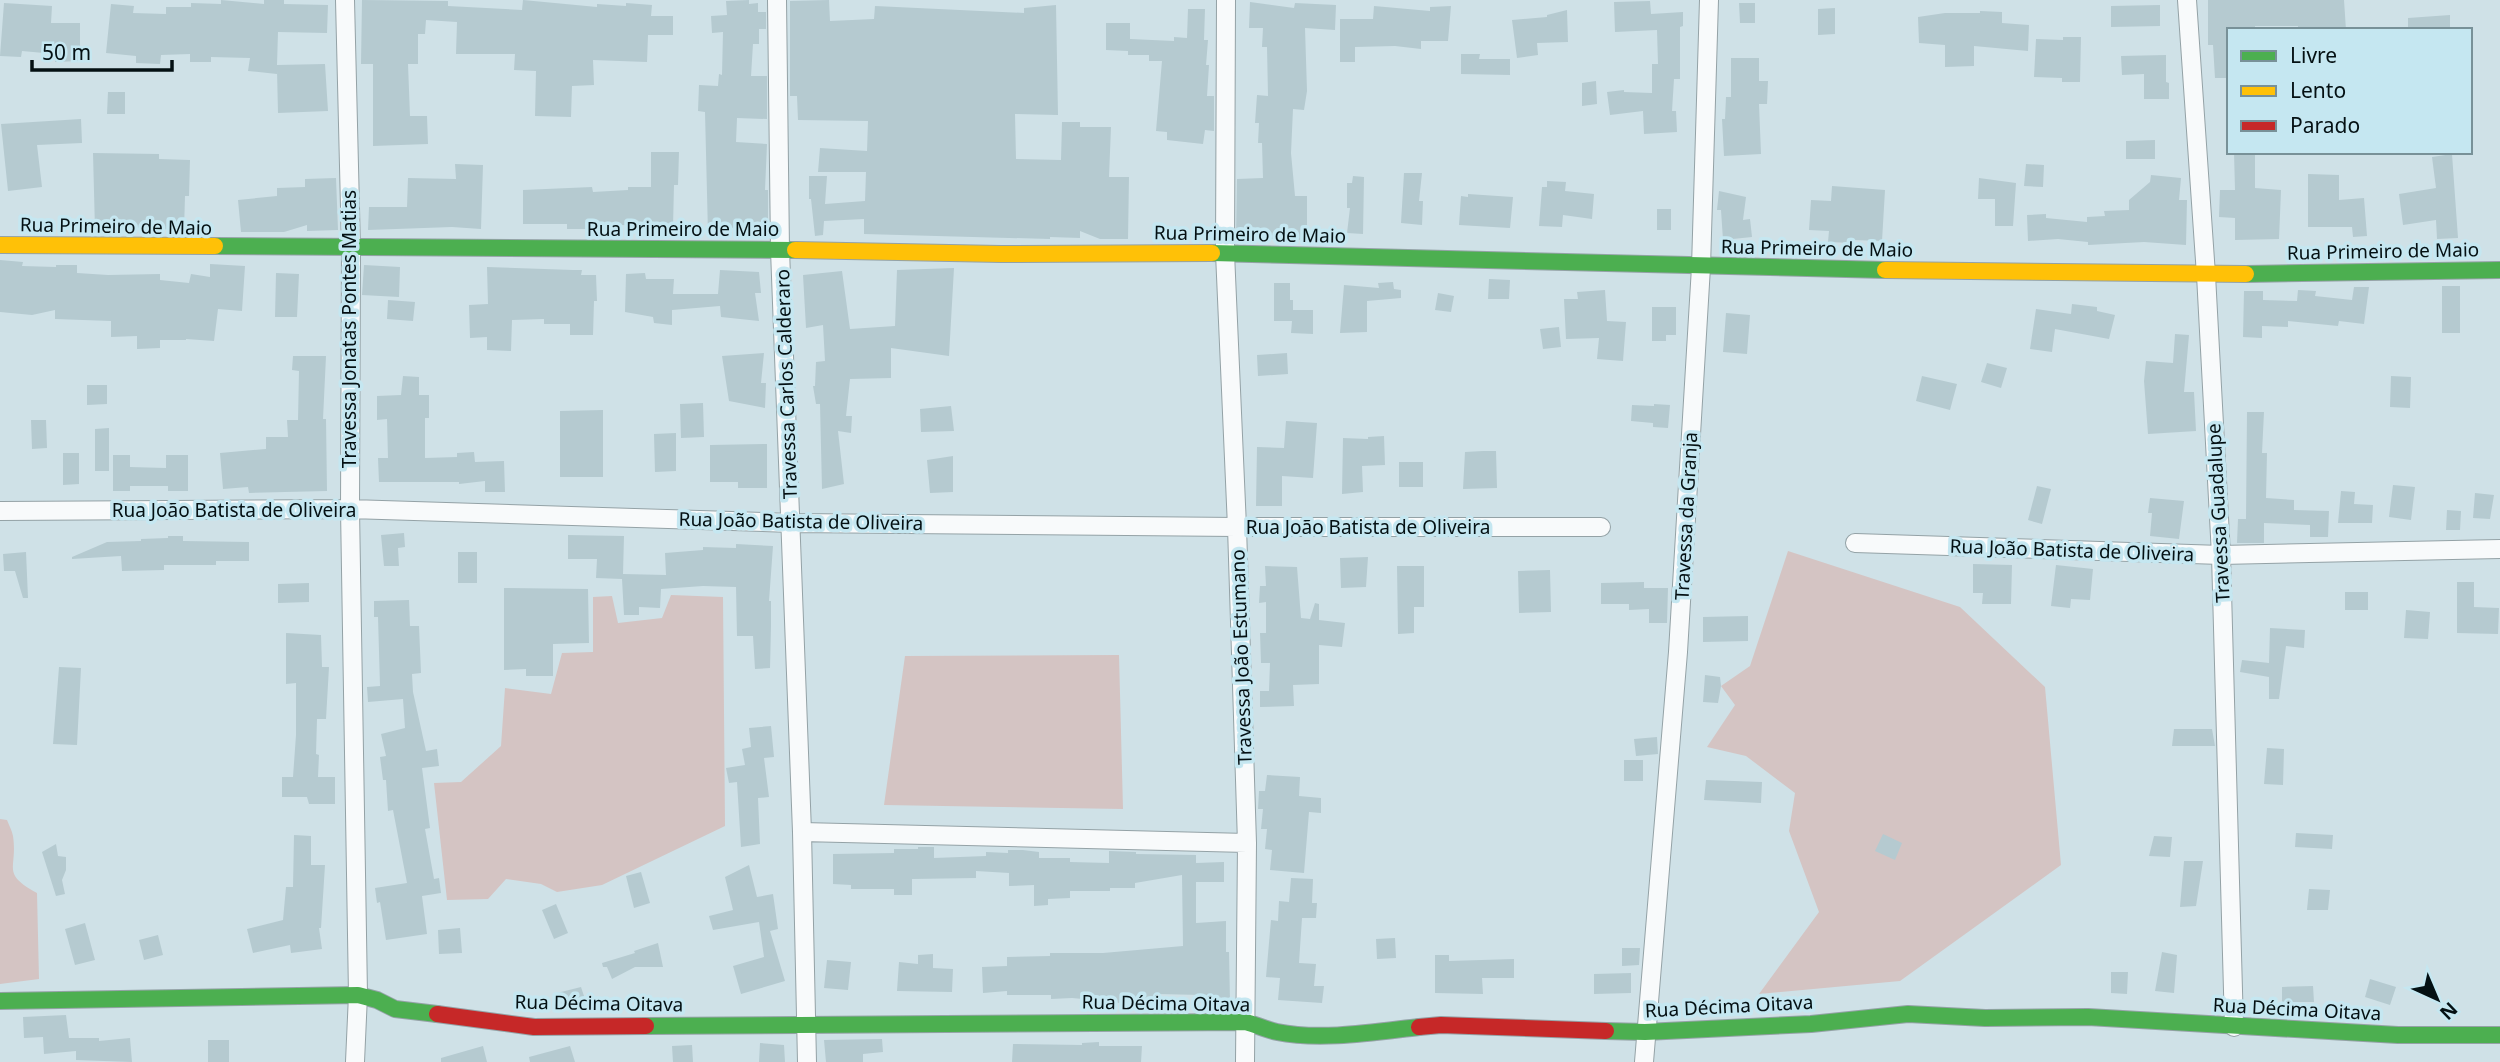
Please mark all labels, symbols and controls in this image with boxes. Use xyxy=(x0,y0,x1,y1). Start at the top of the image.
scale bar xyxy=(32,28,172,72)
legend xyxy=(2227,28,2472,154)
text: 50 m xyxy=(42,38,91,66)
text: Livre xyxy=(2290,41,2337,69)
text: Lento xyxy=(2290,76,2346,104)
text: Parado xyxy=(2290,111,2360,139)
street label: Travessa Jonatas Pontes Matias xyxy=(336,190,362,468)
street label: Rua Primeiro de Maio xyxy=(20,211,212,241)
street label: Rua Primeiro de Maio xyxy=(587,216,779,242)
street label: Rua Primeiro de Maio xyxy=(1154,219,1346,249)
street label: Rua Primeiro de Maio xyxy=(1721,233,1913,263)
street label: Rua Primeiro de Maio xyxy=(2287,236,2479,266)
street label: Travessa Carlos Calderaro xyxy=(769,269,803,499)
street label: Travessa Guadalupe xyxy=(2200,423,2236,603)
street label: Travessa da Granja xyxy=(1669,431,1703,601)
street label: Rua João Batista de Oliveira xyxy=(112,497,356,523)
street label: Rua João Batista de Oliveira xyxy=(678,506,924,536)
street label: Rua João Batista de Oliveira xyxy=(1246,514,1490,540)
street label: Rua João Batista de Oliveira xyxy=(1949,533,2195,567)
street label: Travessa João Estumano xyxy=(1224,549,1258,765)
north arrow xyxy=(2402,964,2472,1034)
street label: Rua Décima Oitava xyxy=(514,989,684,1017)
street label: Rua Décima Oitava xyxy=(1081,989,1251,1017)
street label: Rua Décima Oitava xyxy=(1644,989,1814,1023)
street label: Rua Décima Oitava xyxy=(2212,992,2382,1026)
text: N xyxy=(2434,997,2463,1026)

